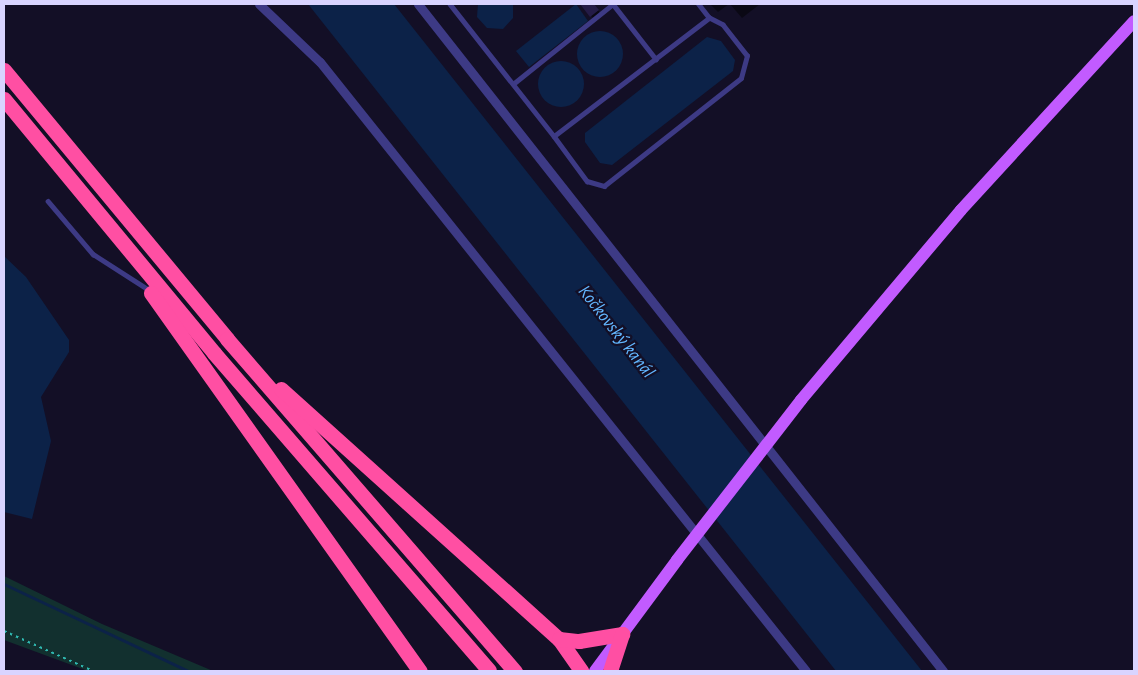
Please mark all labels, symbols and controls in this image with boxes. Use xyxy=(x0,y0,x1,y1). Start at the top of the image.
water label: Kočkovský kanál xyxy=(573,281,659,383)

